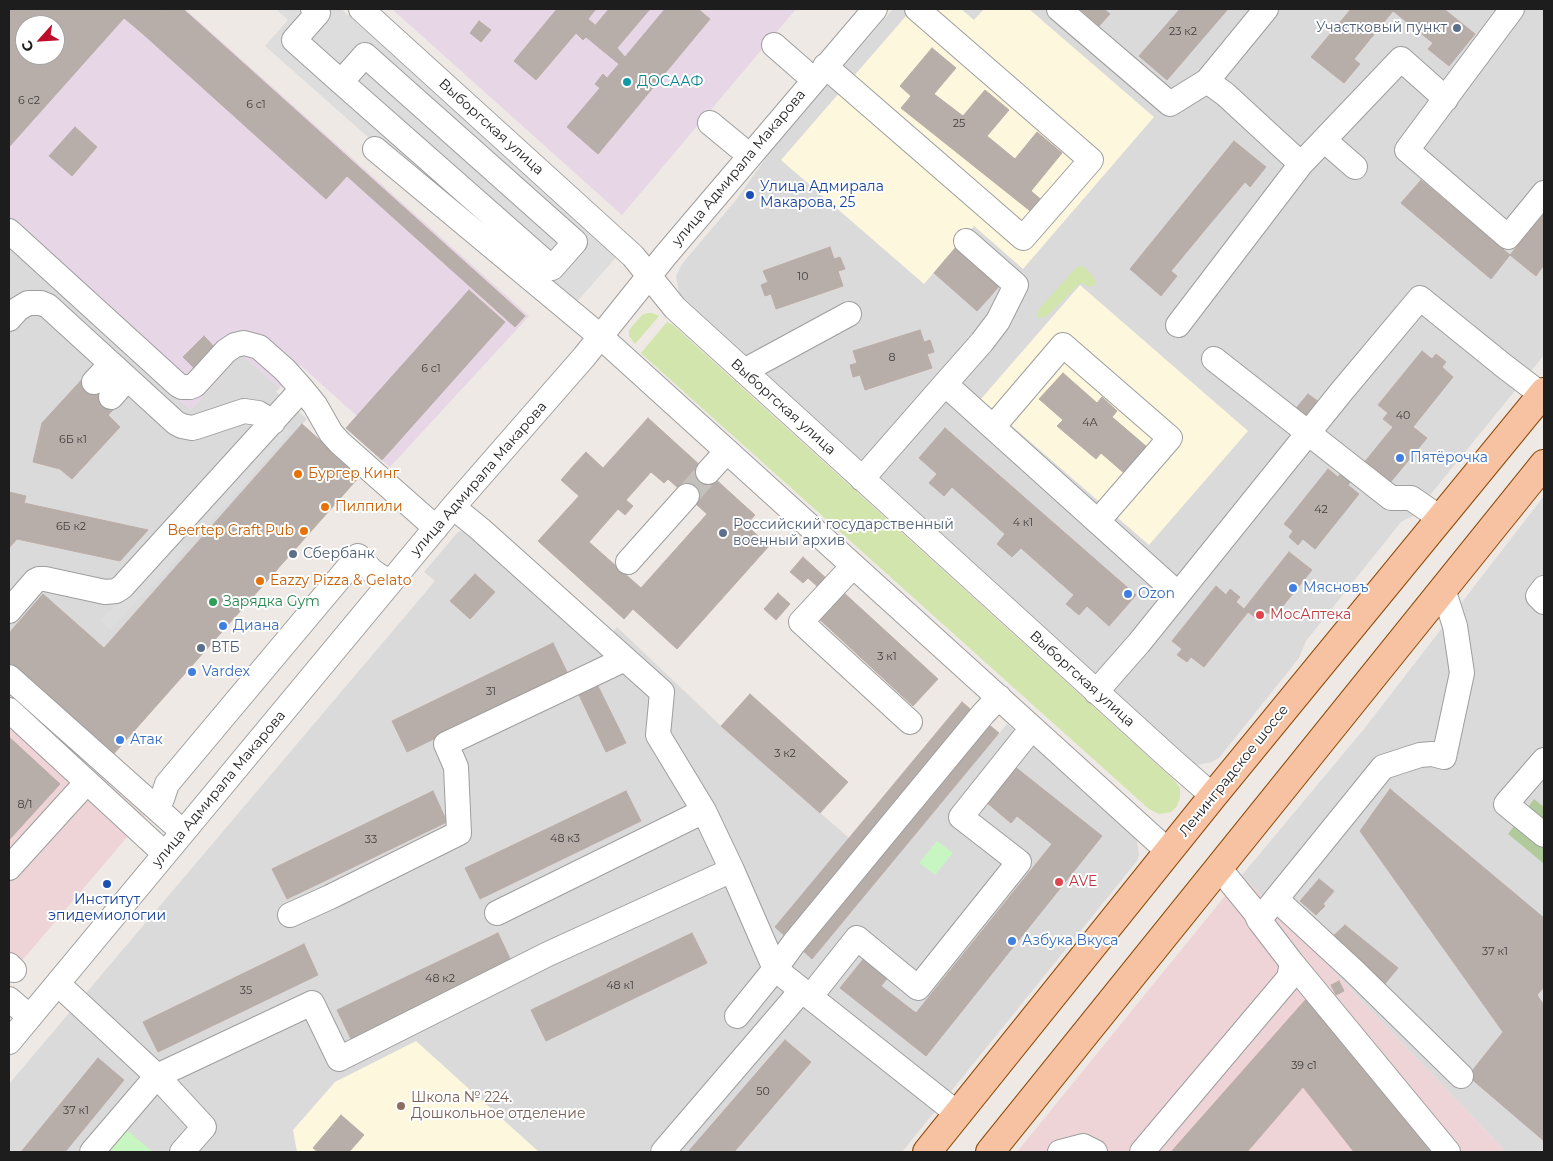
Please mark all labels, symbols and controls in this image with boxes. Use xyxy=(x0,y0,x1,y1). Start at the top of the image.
north arrow xyxy=(15,15,65,65)
place label: Участковый пункт xyxy=(1316,20,1447,36)
marker: Участковый пункт xyxy=(1451,22,1463,34)
house number: 23 к2 xyxy=(1169,25,1197,39)
text: С xyxy=(17,38,38,55)
place label: ДОСААФ xyxy=(637,74,703,90)
street label: Выборгская улица xyxy=(435,75,547,179)
marker: ДОСААФ xyxy=(621,76,633,88)
street label: улица Адмирала Макарова xyxy=(669,86,809,250)
house number: 6 с2 xyxy=(18,94,40,108)
house number: 6 с1 xyxy=(246,98,266,112)
house number: 25 xyxy=(953,117,965,131)
place label: Улица Адмирала Макарова, 25 xyxy=(760,179,884,212)
marker: Улица Адмирала Макарова, 25 xyxy=(744,189,756,201)
house number: 10 xyxy=(797,270,809,284)
house number: 8 xyxy=(888,351,896,365)
street label: Выборгская улица xyxy=(727,355,839,459)
house number: 6 с1 xyxy=(421,362,441,376)
street label: улица Адмирала Макарова xyxy=(407,398,551,560)
house number: 40 xyxy=(1396,409,1410,423)
house number: 4А xyxy=(1082,416,1098,430)
house number: 6Б к1 xyxy=(59,433,87,447)
place label: Пятёрочка xyxy=(1410,450,1488,466)
marker: Пятёрочка xyxy=(1394,452,1406,464)
place label: Бургер Кинг xyxy=(308,466,399,482)
marker: Бургер Кинг xyxy=(292,468,304,480)
place label: Пилпили xyxy=(335,499,403,515)
marker: Пилпили xyxy=(319,501,331,513)
house number: 42 xyxy=(1314,503,1328,517)
house number: 4 к1 xyxy=(1013,516,1033,530)
place label: Российский государственный военный архив xyxy=(733,517,954,550)
house number: 6Б к2 xyxy=(56,520,86,534)
place label: Beertep Craft Pub xyxy=(167,523,294,539)
marker: Beertep Craft Pub xyxy=(298,525,310,537)
marker: Российский государственный военный архив xyxy=(717,527,729,539)
place label: Сбербанк xyxy=(303,546,375,562)
marker: Сбербанк xyxy=(287,548,299,560)
place label: Eazzy Pizza & Gelato xyxy=(270,573,411,589)
marker: Eazzy Pizza & Gelato xyxy=(254,575,266,587)
place label: Мясновъ xyxy=(1303,580,1368,596)
marker: Мясновъ xyxy=(1287,582,1299,594)
place label: Ozon xyxy=(1138,586,1175,602)
marker: Ozon xyxy=(1122,588,1134,600)
place label: Зарядка Gym xyxy=(223,594,320,610)
marker: Зарядка Gym xyxy=(207,596,219,608)
place label: МосАптека xyxy=(1270,607,1351,623)
marker: МосАптека xyxy=(1254,609,1266,621)
place label: Диана xyxy=(233,618,280,634)
marker: Диана xyxy=(217,620,229,632)
street label: Выборгская улица xyxy=(1026,627,1138,731)
place label: ВТБ xyxy=(211,640,240,656)
marker: ВТБ xyxy=(195,642,207,654)
house number: 3 к1 xyxy=(877,650,897,664)
place label: Vardex xyxy=(202,664,250,680)
marker: Vardex xyxy=(186,666,198,678)
house number: 31 xyxy=(486,685,496,699)
street label: Ленинградское шоссе xyxy=(1176,702,1292,840)
street label: улица Адмирала Макарова xyxy=(149,707,289,871)
place label: Атак xyxy=(130,732,163,748)
marker: Атак xyxy=(114,734,126,746)
house number: 3 к2 xyxy=(774,747,796,761)
house number: 8/1 xyxy=(17,798,33,812)
house number: 48 к3 xyxy=(550,832,580,846)
house number: 33 xyxy=(365,833,377,847)
place label: AVE xyxy=(1069,874,1097,890)
marker: AVE xyxy=(1053,876,1065,888)
marker: Институт эпидемиологии xyxy=(101,878,113,890)
place label: Институт эпидемиологии xyxy=(48,892,166,924)
place label: Азбука Вкуса xyxy=(1022,933,1119,949)
marker: Азбука Вкуса xyxy=(1006,935,1018,947)
house number: 37 к1 xyxy=(1482,945,1508,959)
house number: 48 к2 xyxy=(425,972,455,986)
house number: 48 к1 xyxy=(606,979,634,993)
house number: 35 xyxy=(240,984,252,998)
house number: 39 с1 xyxy=(1291,1059,1317,1073)
house number: 50 xyxy=(756,1085,770,1099)
place label: Школа № 224. Дошкольное отделение xyxy=(411,1090,586,1122)
marker: Школа № 224. Дошкольное отделение xyxy=(395,1100,407,1112)
house number: 37 к1 xyxy=(63,1104,89,1118)

